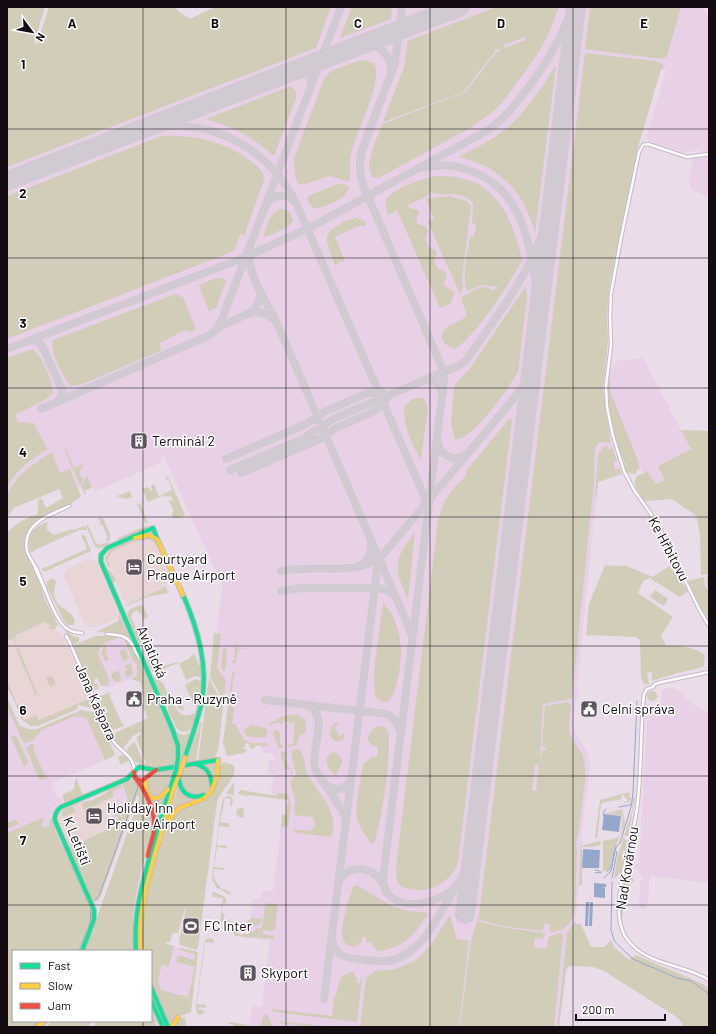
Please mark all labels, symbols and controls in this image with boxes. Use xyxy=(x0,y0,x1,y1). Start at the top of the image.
north arrow xyxy=(12,12,52,52)
text: A xyxy=(68,15,77,31)
text: B xyxy=(211,15,219,31)
text: C xyxy=(354,15,362,31)
text: D xyxy=(497,15,505,31)
text: E xyxy=(640,15,648,31)
text: N xyxy=(33,31,48,44)
text: 1 xyxy=(21,56,25,72)
text: 2 xyxy=(19,185,27,201)
text: 3 xyxy=(19,315,27,331)
building icon: Terminál 2 xyxy=(129,431,149,451)
place label: Terminál 2 xyxy=(152,432,215,449)
text: 4 xyxy=(19,444,27,460)
street label: Ke Hřbitovu xyxy=(645,514,693,584)
place label: Courtyard Prague Airport xyxy=(147,550,236,583)
hotel icon: Courtyard Prague Airport xyxy=(124,557,144,577)
text: 5 xyxy=(19,573,27,589)
street label: Aviatická xyxy=(134,623,171,681)
street label: Jana Kašpara xyxy=(72,661,121,743)
public building icon: Praha - Ruzyně xyxy=(124,689,144,709)
place label: Praha - Ruzyně xyxy=(147,690,237,707)
public building icon: Celní správa xyxy=(579,699,599,719)
place label: Celní správa xyxy=(602,700,675,717)
text: 6 xyxy=(20,702,27,718)
place label: Holiday Inn Prague Airport xyxy=(107,799,196,832)
hotel icon: Holiday Inn Prague Airport xyxy=(84,806,104,826)
street label: K Letišti xyxy=(60,814,95,868)
street label: Nad Kovárnou xyxy=(612,825,641,911)
text: 7 xyxy=(20,832,27,848)
sports icon: FC Inter xyxy=(181,916,201,936)
place label: FC Inter xyxy=(204,917,252,934)
legend xyxy=(12,950,152,1022)
text: Fast xyxy=(48,958,71,972)
building icon: Skyport xyxy=(238,963,258,983)
place label: Skyport xyxy=(261,964,308,981)
text: Slow xyxy=(48,978,73,992)
scale bar xyxy=(576,996,665,1022)
text: Jam xyxy=(48,998,71,1012)
text: 200 m xyxy=(582,1002,614,1016)

